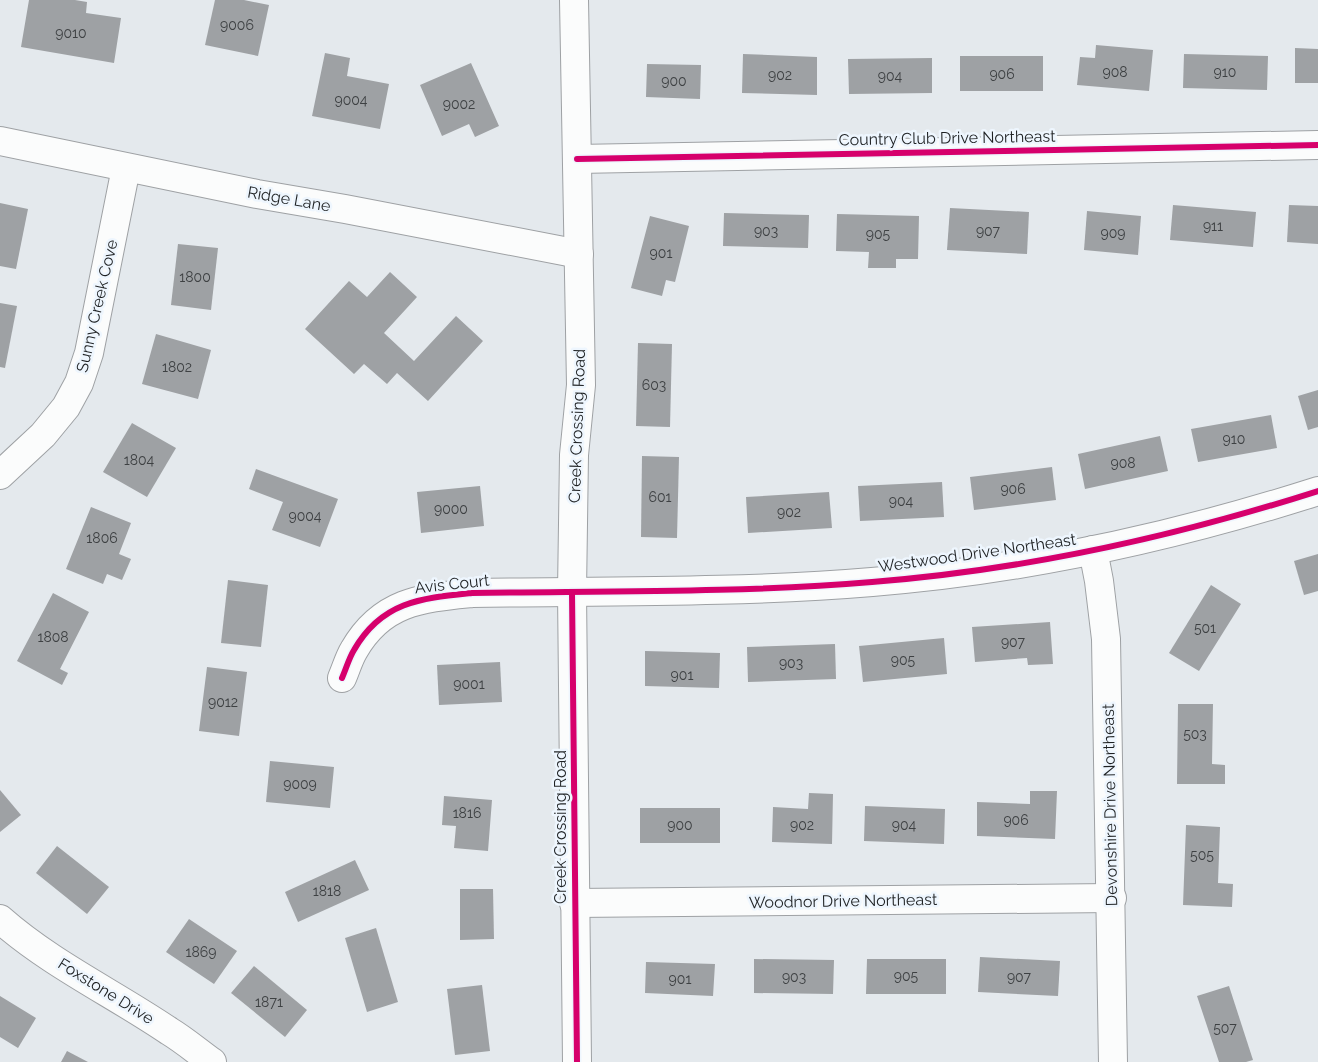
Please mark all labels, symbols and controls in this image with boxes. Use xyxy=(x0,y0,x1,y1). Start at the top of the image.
house number: 9006 xyxy=(220,17,254,33)
house number: 9010 xyxy=(55,25,87,41)
house number: 908 xyxy=(1102,64,1128,80)
house number: 910 xyxy=(1214,64,1236,80)
house number: 906 xyxy=(989,66,1015,82)
house number: 902 xyxy=(768,67,792,83)
house number: 904 xyxy=(878,68,903,84)
house number: 900 xyxy=(661,73,687,89)
house number: 9004 xyxy=(335,92,368,108)
house number: 9002 xyxy=(443,96,475,112)
street label: Country Club Drive Northeast xyxy=(838,127,1056,149)
street label: Ridge Lane xyxy=(246,182,332,216)
house number: 911 xyxy=(1203,218,1223,234)
house number: 903 xyxy=(754,223,778,239)
house number: 907 xyxy=(976,223,1001,239)
house number: 909 xyxy=(1101,225,1125,241)
house number: 905 xyxy=(866,226,891,242)
street label: Sunny Creek Cove xyxy=(72,238,122,374)
house number: 901 xyxy=(650,245,672,261)
house number: 1800 xyxy=(179,269,211,285)
street label: Creek Crossing Road xyxy=(565,349,589,503)
house number: 1802 xyxy=(162,359,192,375)
house number: 603 xyxy=(642,377,666,393)
house number: 910 xyxy=(1223,431,1245,447)
house number: 1804 xyxy=(124,452,155,468)
house number: 908 xyxy=(1110,455,1136,471)
house number: 906 xyxy=(1000,481,1026,497)
house number: 601 xyxy=(648,489,672,505)
house number: 904 xyxy=(889,493,914,509)
house number: 9000 xyxy=(434,501,468,517)
house number: 902 xyxy=(777,504,801,520)
house number: 9004 xyxy=(289,508,322,524)
house number: 1806 xyxy=(86,530,118,546)
street label: Westwood Drive Northeast xyxy=(877,530,1078,576)
street label: Avis Court xyxy=(414,571,491,597)
house number: 501 xyxy=(1194,620,1216,636)
house number: 1808 xyxy=(37,629,69,645)
house number: 907 xyxy=(1001,634,1026,650)
house number: 905 xyxy=(891,652,916,668)
house number: 903 xyxy=(779,655,803,671)
house number: 901 xyxy=(671,667,693,683)
house number: 9001 xyxy=(453,676,485,692)
house number: 9012 xyxy=(208,694,238,710)
street label: Devonshire Drive Northeast xyxy=(1099,703,1121,906)
house number: 503 xyxy=(1183,726,1207,742)
street label: Creek Crossing Road xyxy=(551,750,570,904)
house number: 9009 xyxy=(283,776,317,792)
house number: 1816 xyxy=(453,805,481,821)
house number: 906 xyxy=(1003,812,1029,828)
house number: 900 xyxy=(667,817,693,833)
house number: 902 xyxy=(790,817,814,833)
house number: 904 xyxy=(892,817,917,833)
house number: 505 xyxy=(1190,847,1214,863)
house number: 1818 xyxy=(313,883,341,899)
street label: Woodnor Drive Northeast xyxy=(749,890,938,912)
house number: 1869 xyxy=(186,944,216,960)
street label: Foxstone Drive xyxy=(55,954,157,1028)
house number: 905 xyxy=(894,968,919,984)
house number: 903 xyxy=(782,969,806,985)
house number: 907 xyxy=(1007,969,1032,985)
house number: 901 xyxy=(669,971,691,987)
house number: 1871 xyxy=(255,994,283,1010)
house number: 507 xyxy=(1213,1020,1237,1036)

